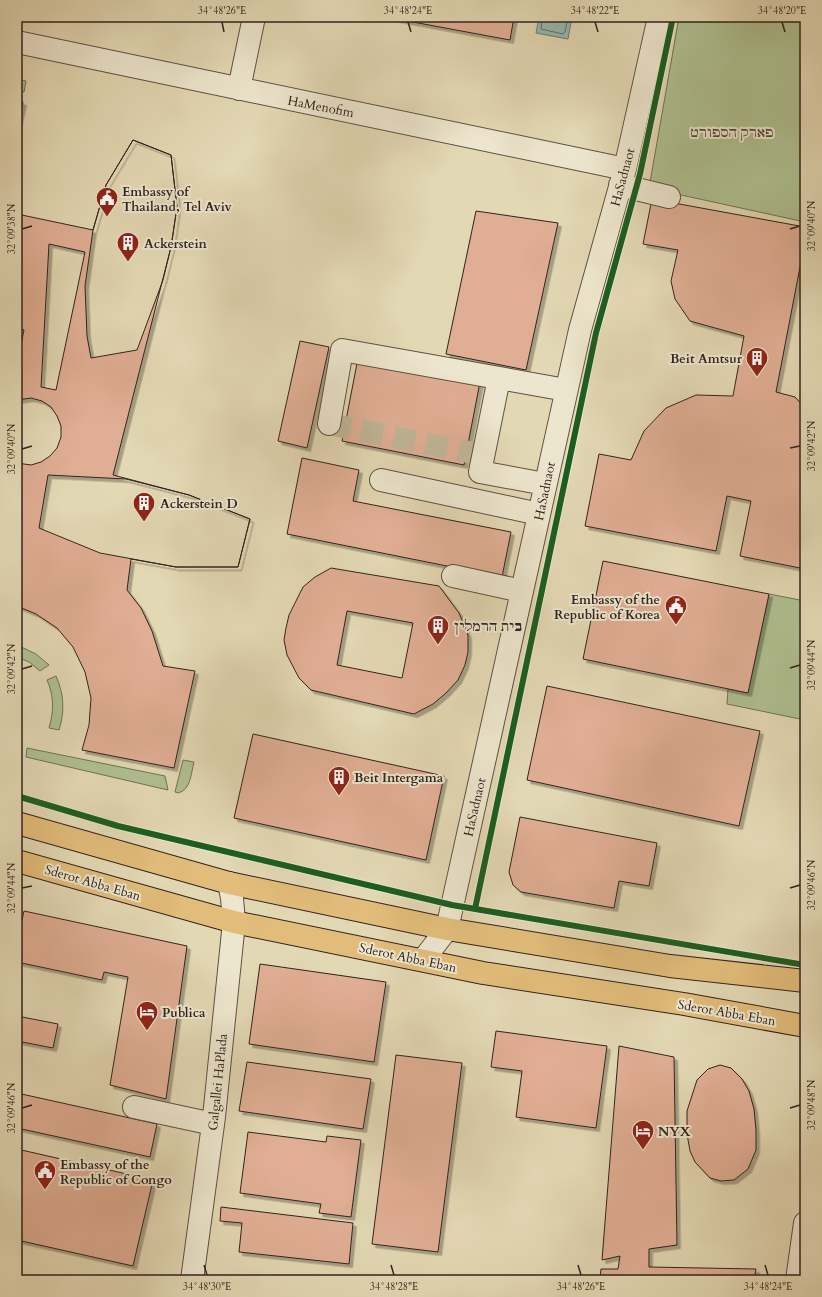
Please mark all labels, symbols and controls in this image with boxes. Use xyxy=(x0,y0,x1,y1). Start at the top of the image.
text: 34°48'26"E xyxy=(198,4,246,18)
text: 34°48'24"E xyxy=(384,4,432,18)
text: 34°48'22"E xyxy=(571,4,619,18)
text: 34°48'20"E xyxy=(758,4,806,18)
street label: HaMenofim xyxy=(286,92,356,122)
park label: פארק הספורט xyxy=(690,124,774,142)
street label: HaSadnaot xyxy=(607,146,639,208)
place label: Embassy of Thailand, Tel Aviv xyxy=(122,183,233,216)
public building icon: Embassy of Thailand, Tel Aviv xyxy=(94,185,120,218)
text: 32°09'40"N xyxy=(805,200,819,251)
text: 32°09'38"N xyxy=(5,203,19,254)
building icon: Ackerstein xyxy=(115,230,141,263)
place label: Ackerstein xyxy=(144,235,208,253)
building icon: Beit Amtsur xyxy=(744,345,770,378)
place label: Beit Amtsur xyxy=(670,350,743,368)
text: 32°09'42"N xyxy=(805,420,819,471)
text: 32°09'40"N xyxy=(5,423,19,474)
street label: HaSadnaot xyxy=(530,460,560,522)
building icon: Ackerstein D xyxy=(131,490,157,523)
place label: Ackerstein D xyxy=(160,495,238,513)
place label: Embassy of the Republic of Korea xyxy=(554,591,661,624)
public building icon: Embassy of the Republic of Korea xyxy=(663,593,689,626)
building icon: בית הרמלין xyxy=(425,613,451,646)
place label: בית הרמלין xyxy=(454,618,523,636)
text: 32°09'44"N xyxy=(805,639,819,690)
text: 32°09'42"N xyxy=(5,643,19,694)
building icon: Beit Intergama xyxy=(326,764,352,797)
place label: Beit Intergama xyxy=(354,769,444,787)
street label: HaSadnaot xyxy=(459,776,490,838)
text: 32°09'46"N xyxy=(805,859,819,910)
street label: Sderot Abba Eban xyxy=(43,861,143,905)
text: 32°09'44"N xyxy=(5,862,19,913)
street label: Sderot Abba Eban xyxy=(357,939,459,977)
street label: Sderot Abba Eban xyxy=(677,996,778,1031)
hotel icon: Publica xyxy=(134,999,160,1032)
place label: Publica xyxy=(162,1004,206,1022)
street label: Galgallei HaPlada xyxy=(204,1032,232,1131)
text: 32°09'48"N xyxy=(805,1079,819,1130)
text: 32°09'46"N xyxy=(5,1082,19,1133)
hotel icon: NYX xyxy=(630,1118,656,1151)
place label: NYX xyxy=(658,1123,691,1141)
place label: Embassy of the Republic of Congo xyxy=(60,1156,172,1189)
public building icon: Embassy of the Republic of Congo xyxy=(32,1158,58,1191)
text: 34°48'30"E xyxy=(183,1280,231,1294)
text: 34°48'28"E xyxy=(370,1280,418,1294)
text: 34°48'26"E xyxy=(557,1280,605,1294)
text: 34°48'24"E xyxy=(744,1280,792,1294)

